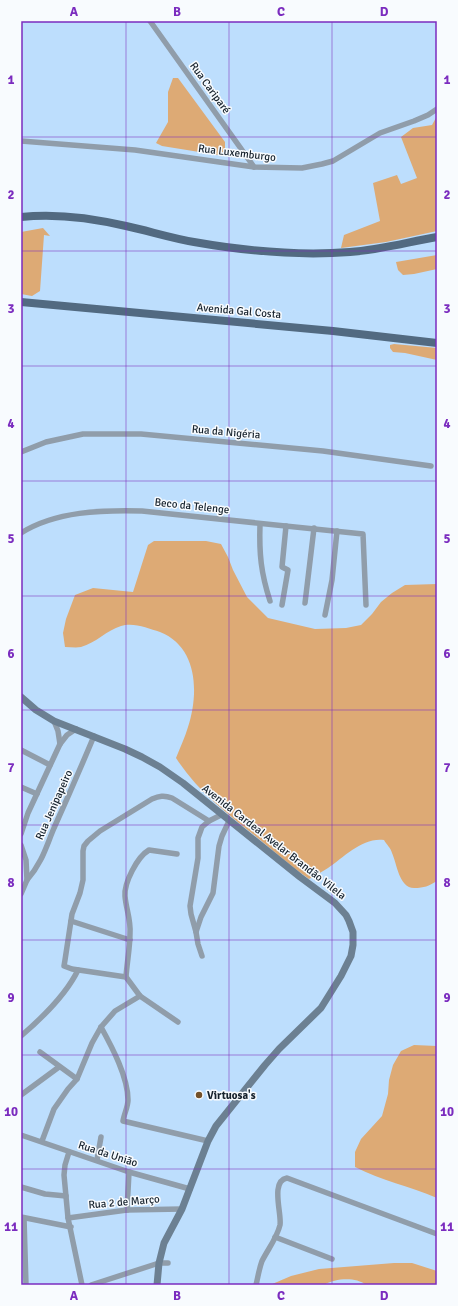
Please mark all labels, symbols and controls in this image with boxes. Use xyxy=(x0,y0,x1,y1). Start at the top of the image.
text: A xyxy=(70,4,79,20)
text: B xyxy=(173,4,181,20)
text: C xyxy=(277,4,285,20)
text: D xyxy=(380,4,389,20)
street label: Rua Cariparé xyxy=(187,60,233,116)
text: 1 xyxy=(7,72,15,88)
text: 1 xyxy=(443,72,451,88)
street label: Rua Luxemburgo xyxy=(197,142,277,164)
text: 2 xyxy=(7,187,15,203)
text: 2 xyxy=(443,187,451,203)
text: 3 xyxy=(7,301,15,317)
street label: Avenida Gal Costa xyxy=(196,301,282,321)
text: 3 xyxy=(443,301,451,317)
text: 4 xyxy=(7,416,15,432)
text: 4 xyxy=(443,416,451,432)
street label: Rua da Nigéria xyxy=(191,423,261,442)
street label: Beco da Telenge xyxy=(154,496,230,516)
text: 5 xyxy=(7,531,15,547)
text: 5 xyxy=(443,531,451,547)
text: 6 xyxy=(7,646,15,662)
text: 6 xyxy=(443,646,451,662)
text: 7 xyxy=(7,760,15,776)
text: 7 xyxy=(443,760,451,776)
street label: Rua Jenipapeiro xyxy=(33,768,75,842)
street label: Avenida Cardeal Avelar Brandão Vilela xyxy=(200,782,349,902)
text: 8 xyxy=(7,875,15,891)
text: 8 xyxy=(443,875,451,891)
text: 9 xyxy=(7,990,15,1006)
text: 9 xyxy=(443,990,451,1006)
place label: Virtuosa's xyxy=(207,1089,256,1102)
marker: Virtuosa's xyxy=(194,1090,204,1100)
text: 10 xyxy=(4,1104,18,1120)
text: 10 xyxy=(440,1104,454,1120)
street label: Rua da União xyxy=(77,1138,140,1170)
street label: Rua 2 de Março xyxy=(88,1192,161,1212)
text: 11 xyxy=(4,1219,18,1235)
text: 11 xyxy=(440,1219,454,1235)
text: A xyxy=(70,1288,79,1304)
text: B xyxy=(173,1288,181,1304)
text: C xyxy=(277,1288,285,1304)
text: D xyxy=(380,1288,389,1304)

